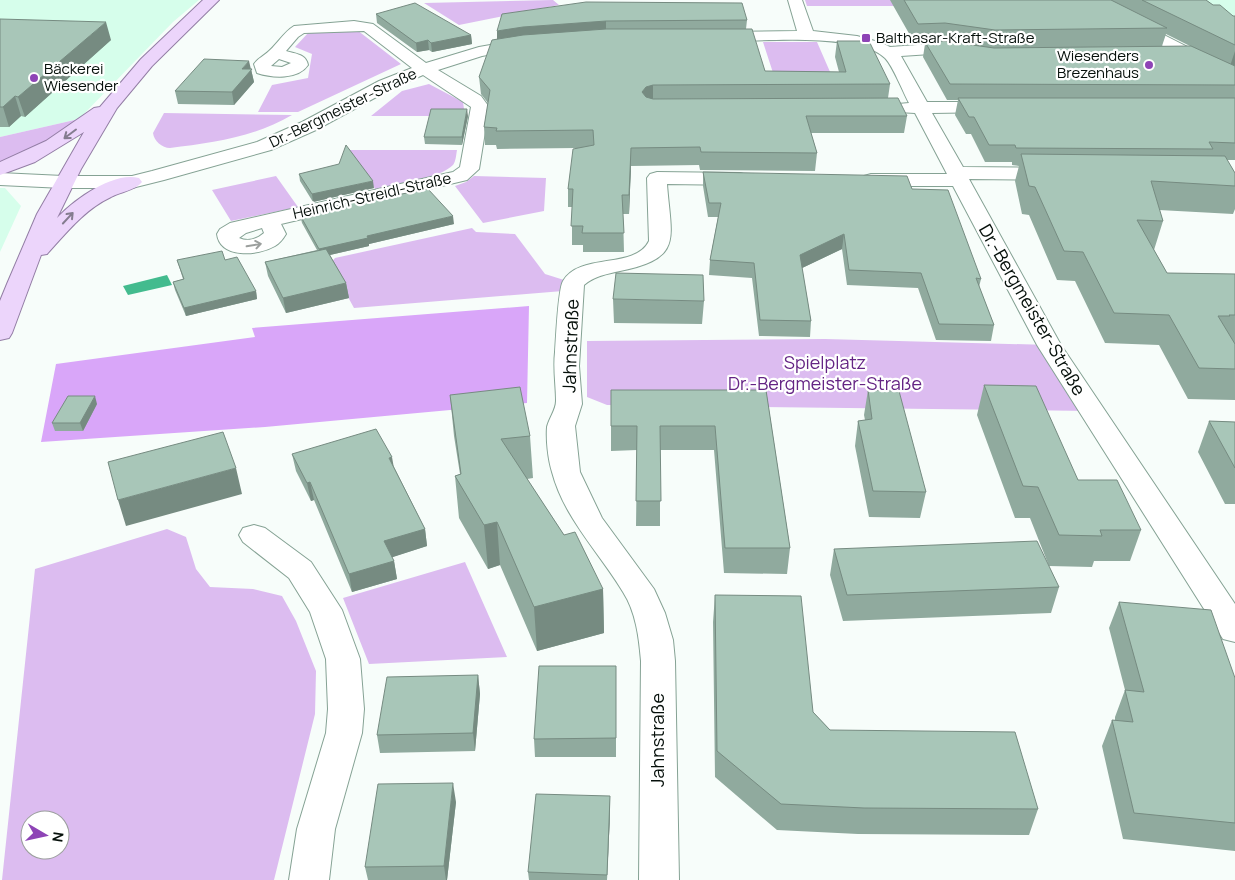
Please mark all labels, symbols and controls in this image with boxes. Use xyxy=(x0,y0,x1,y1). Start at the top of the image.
place label: Balthasar-Kraft-Straße xyxy=(876,27,1035,48)
marker: Balthasar-Kraft-Straße xyxy=(860,32,872,44)
place label: Wiesenders Brezenhaus xyxy=(1057,45,1139,83)
place label: Bäckerei Wiesender xyxy=(44,58,119,96)
marker: Wiesenders Brezenhaus xyxy=(1143,59,1155,71)
street label: Dr.-Bergmeister-Straße xyxy=(265,63,420,152)
marker: Bäckerei Wiesender xyxy=(28,72,40,84)
one-way arrow xyxy=(63,129,77,139)
street label: Heinrich-Streidl-Straße xyxy=(291,167,453,224)
one-way arrow xyxy=(62,212,74,225)
street label: Dr.-Bergmeister-Straße xyxy=(974,219,1092,400)
one-way arrow xyxy=(246,239,262,249)
street label: Jahnstraße xyxy=(556,299,584,393)
park label: Spielplatz Dr.-Bergmeister-Straße xyxy=(728,350,922,395)
street label: Jahnstraße xyxy=(645,693,669,787)
north arrow xyxy=(20,810,70,860)
text: N xyxy=(48,831,69,844)

